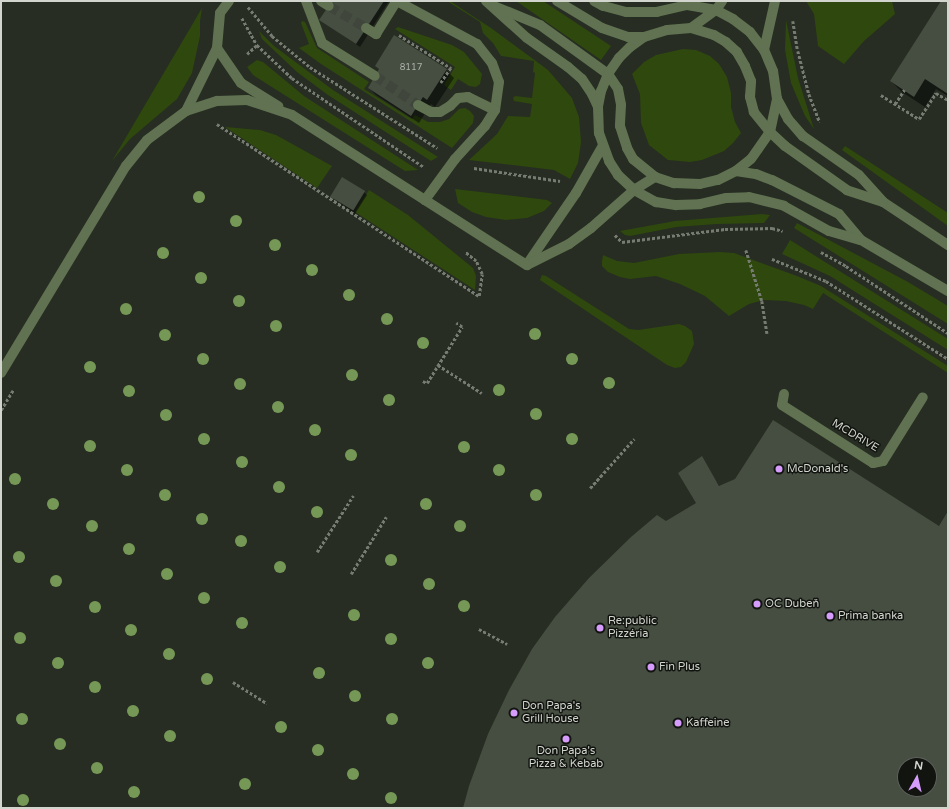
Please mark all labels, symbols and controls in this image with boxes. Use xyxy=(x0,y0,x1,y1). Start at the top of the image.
house number: 8117 xyxy=(400,63,422,73)
street label: MCDRIVE xyxy=(829,417,881,455)
place label: McDonald's xyxy=(787,462,848,476)
marker: McDonald's xyxy=(774,464,784,474)
place label: OC Dubeň xyxy=(765,597,819,611)
marker: OC Dubeň xyxy=(752,599,762,609)
place label: Prima banka xyxy=(838,609,903,623)
marker: Prima banka xyxy=(825,611,835,621)
place label: Re:public Pizzéria xyxy=(608,615,657,641)
marker: Re:public Pizzéria xyxy=(595,623,605,633)
place label: Fin Plus xyxy=(659,660,700,674)
marker: Fin Plus xyxy=(646,662,656,672)
place label: Don Papa's Grill House xyxy=(522,700,580,726)
marker: Don Papa's Grill House xyxy=(509,708,519,718)
place label: Kaffeine xyxy=(686,716,729,730)
marker: Kaffeine xyxy=(673,718,683,728)
marker: Don Papa's Pizza & Kebab xyxy=(561,734,571,744)
place label: Don Papa's Pizza & Kebab xyxy=(529,745,603,771)
north arrow xyxy=(897,757,937,797)
text: N xyxy=(913,759,924,773)

